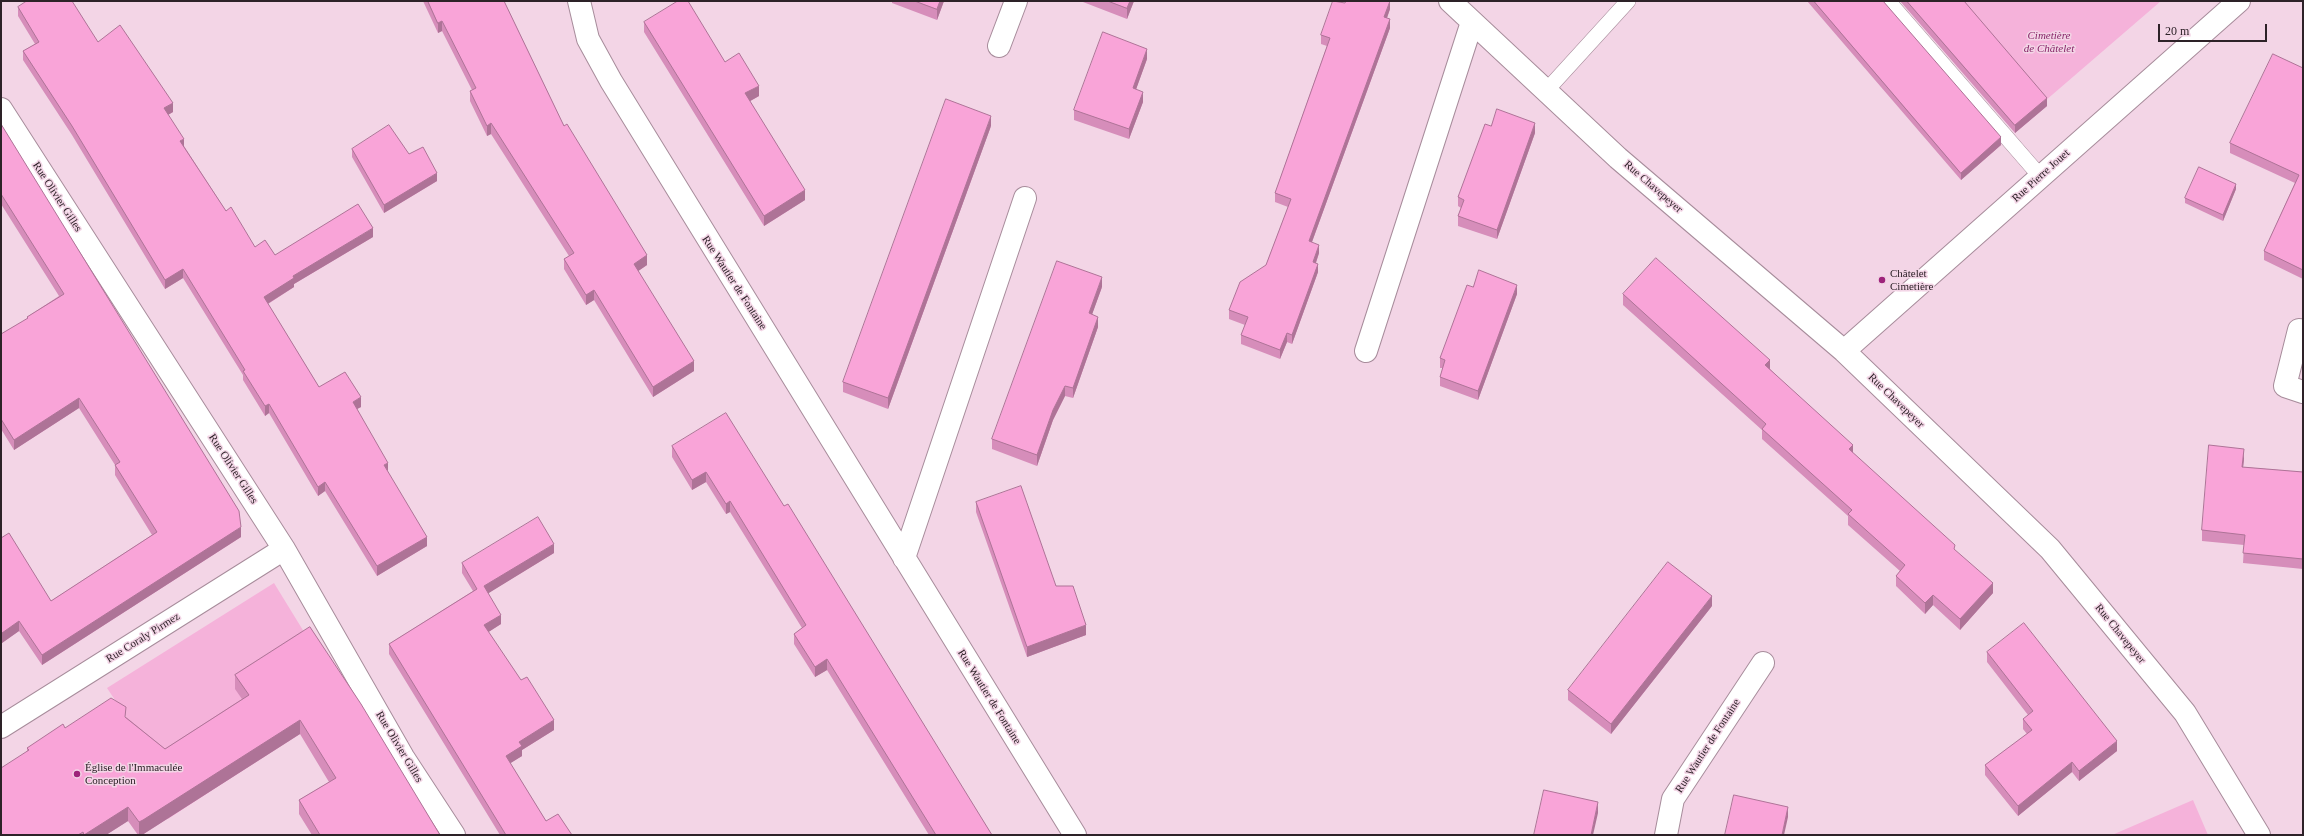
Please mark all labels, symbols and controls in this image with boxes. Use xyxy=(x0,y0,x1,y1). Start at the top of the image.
scale bar xyxy=(2160,16,2269,42)
text: 20 m xyxy=(2165,24,2189,38)
park label: Cimetière de Châtelet xyxy=(2024,29,2074,55)
street label: Rue Pierre Jouet xyxy=(2010,147,2072,205)
street label: Rue Chavepeyer xyxy=(1621,158,1685,216)
street label: Rue Olivier Gilles xyxy=(30,160,84,234)
street label: Rue Wautier de Fontaine xyxy=(699,234,769,332)
place label: Châtelet Cimetière xyxy=(1890,267,1933,293)
marker: Châtelet Cimetière xyxy=(1877,275,1887,285)
street label: Rue Chavepeyer xyxy=(1865,371,1927,431)
street label: Rue Olivier Gilles xyxy=(206,432,260,506)
street label: Rue Chavepeyer xyxy=(2092,601,2148,667)
street label: Rue Coraly Pirmez xyxy=(104,610,182,666)
street label: Rue Wautier de Fontaine xyxy=(954,647,1024,747)
street label: Rue Wautier de Fontaine xyxy=(1673,697,1743,795)
street label: Rue Olivier Gilles xyxy=(373,709,425,785)
place label: Église de l'Immaculée Conception xyxy=(85,761,182,787)
marker: Église de l'Immaculée Conception xyxy=(72,769,82,779)

